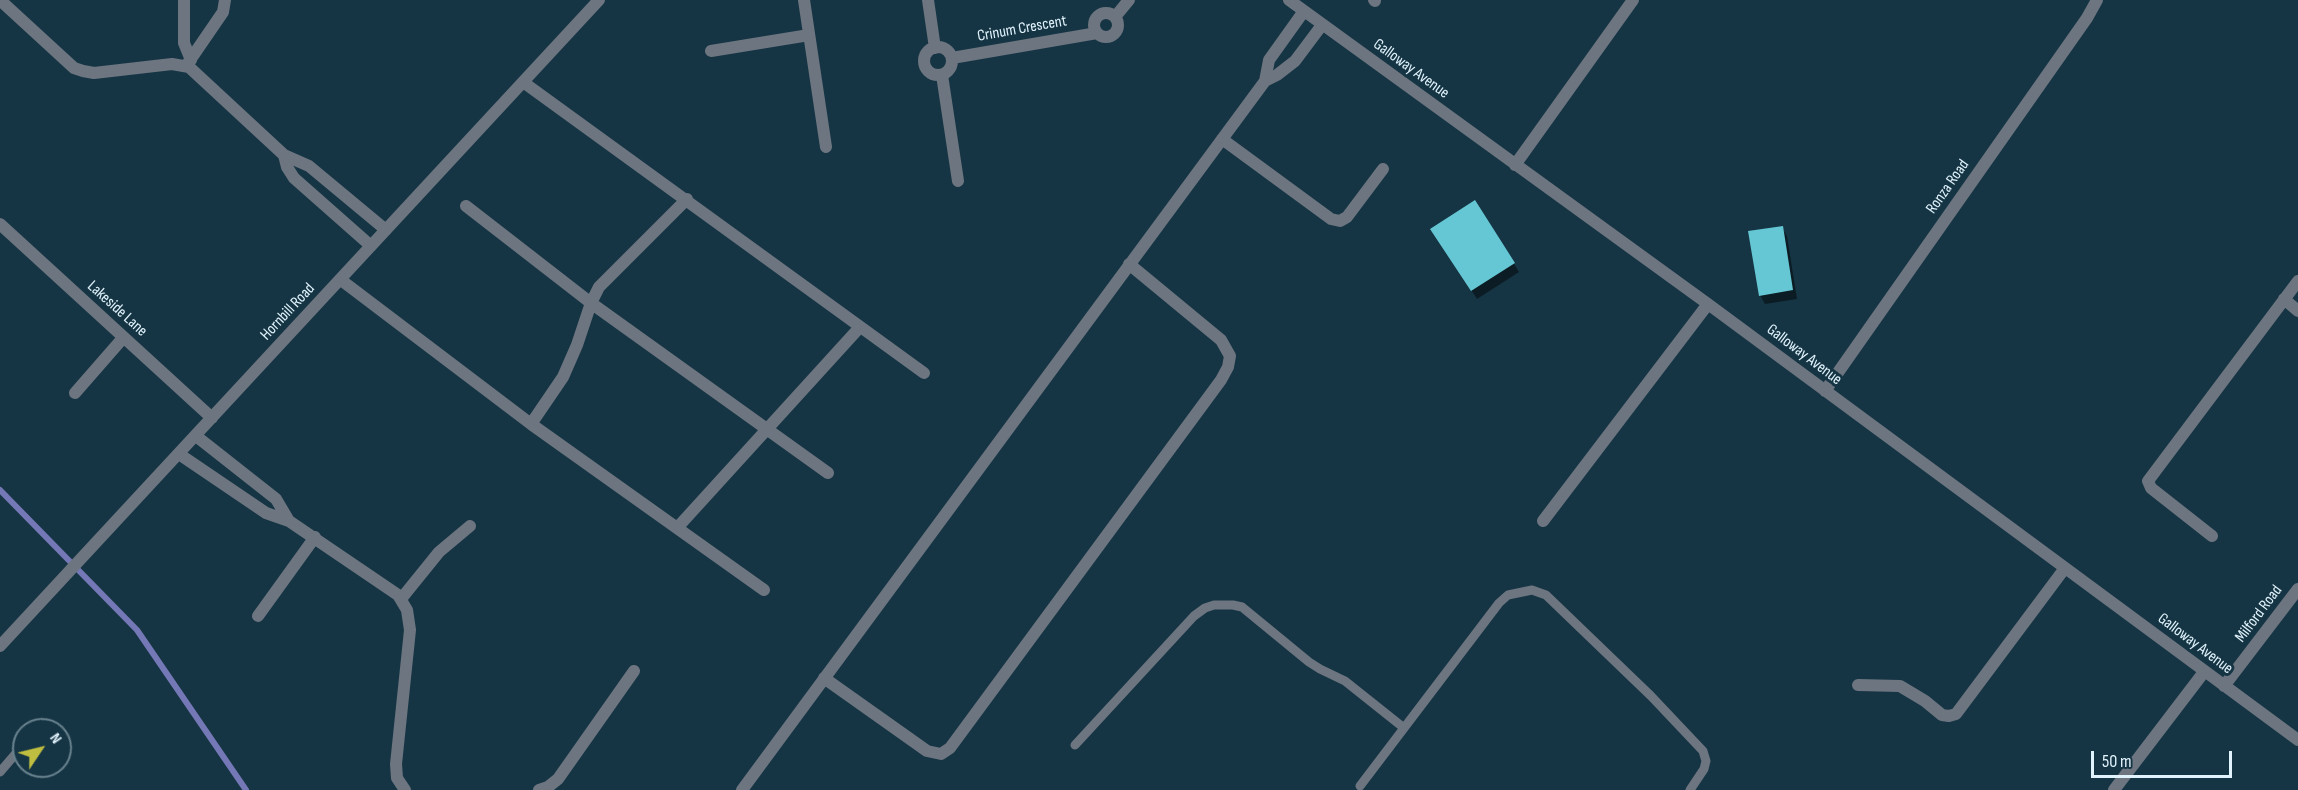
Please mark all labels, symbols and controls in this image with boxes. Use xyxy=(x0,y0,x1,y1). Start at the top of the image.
street label: Crinum Crescent xyxy=(976,12,1068,46)
street label: Galloway Avenue xyxy=(1369,35,1453,103)
street label: Ronza Road xyxy=(1922,156,1974,218)
street label: Lakeside Lane xyxy=(83,277,151,341)
street label: Hornbill Road xyxy=(257,279,319,345)
street label: Galloway Avenue xyxy=(1763,320,1845,390)
street label: Milford Road xyxy=(2231,582,2287,646)
street label: Galloway Avenue xyxy=(2154,609,2236,679)
north arrow xyxy=(12,718,72,778)
text: N xyxy=(45,730,66,747)
scale bar xyxy=(2094,739,2235,777)
text: 50 m xyxy=(2102,751,2132,772)

